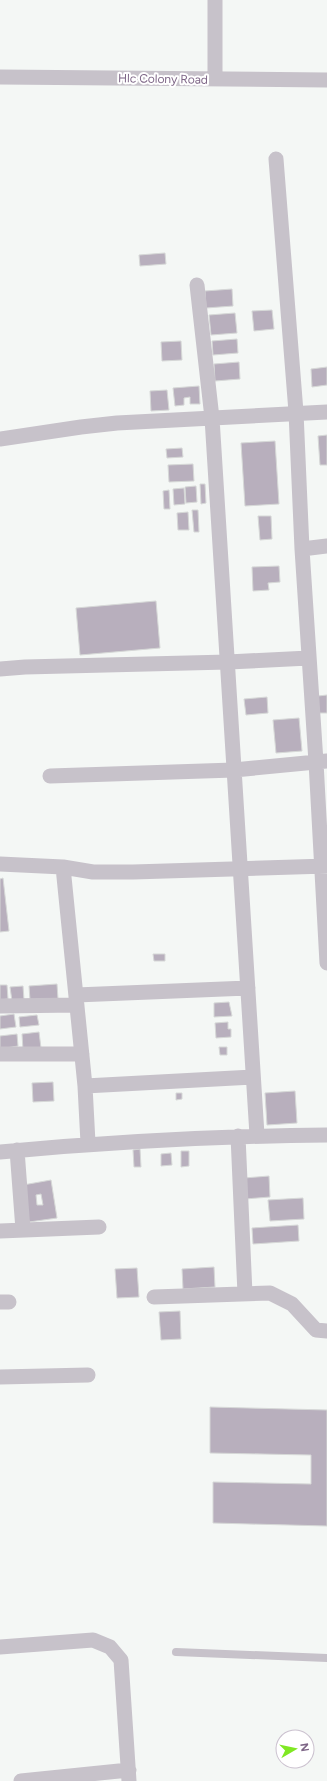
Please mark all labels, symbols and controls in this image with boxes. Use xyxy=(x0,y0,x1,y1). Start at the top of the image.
street label: Hlc Colony Road xyxy=(118,71,208,87)
north arrow xyxy=(275,1729,315,1769)
text: N xyxy=(297,1742,311,1753)

